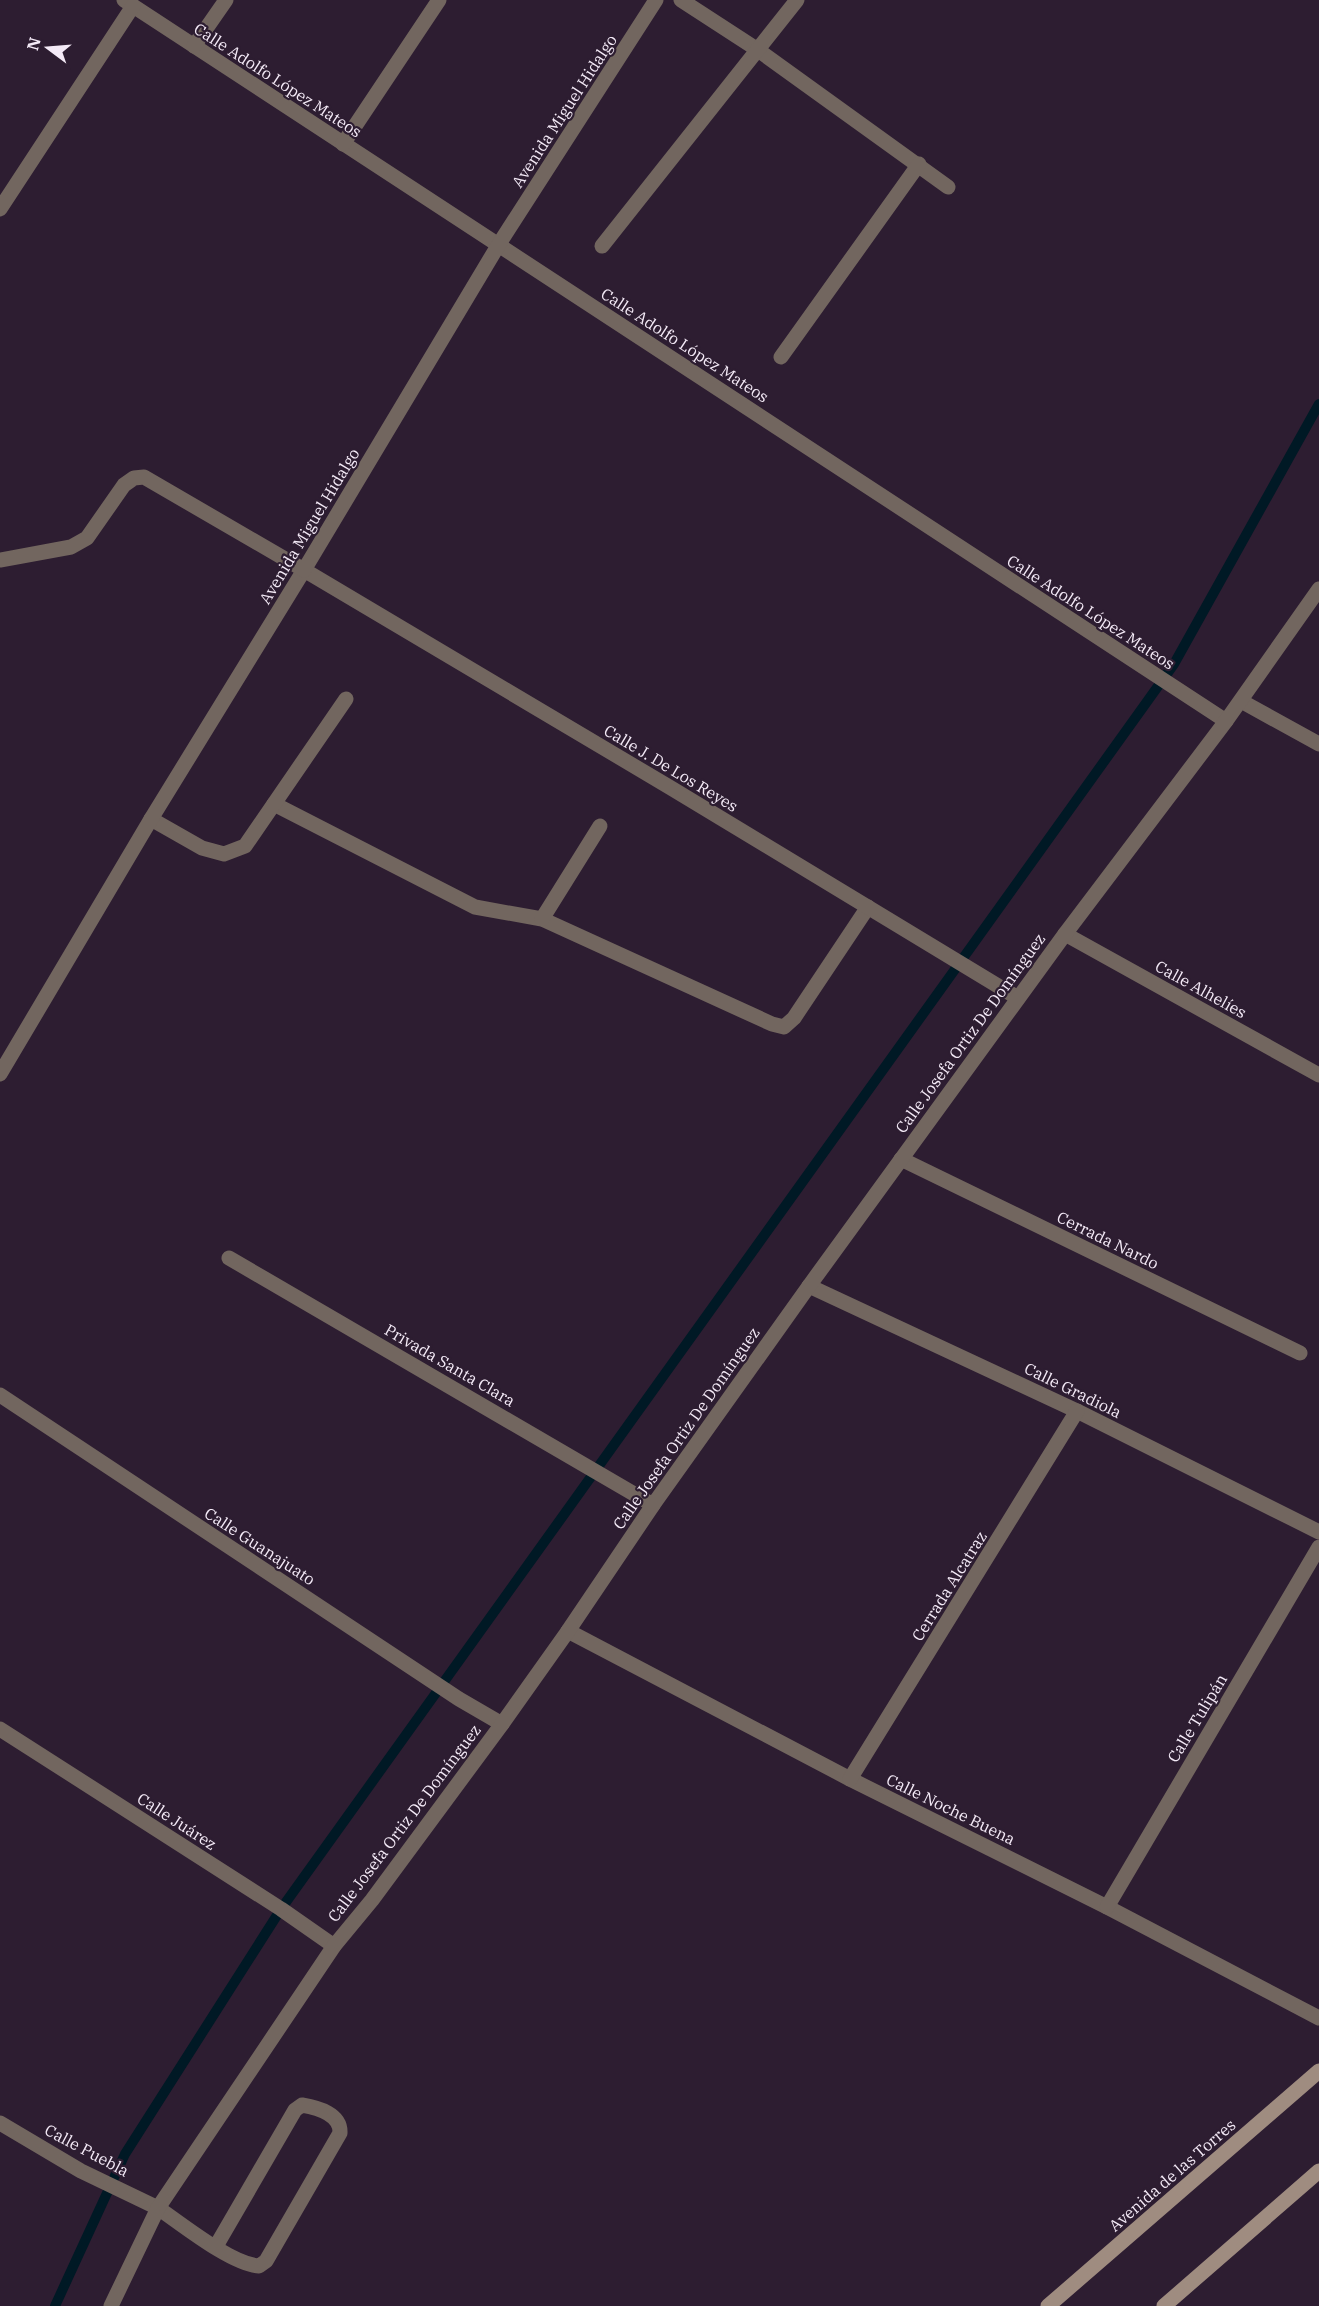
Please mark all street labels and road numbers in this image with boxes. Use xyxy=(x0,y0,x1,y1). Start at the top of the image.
street label: Calle Adolfo López Mateos xyxy=(190,18,366,142)
street label: Avenida Miguel Hidalgo xyxy=(507,31,621,191)
street label: Calle Adolfo López Mateos xyxy=(597,283,773,407)
street label: Avenida Miguel Hidalgo xyxy=(255,444,363,608)
street label: Calle Adolfo López Mateos xyxy=(1003,550,1179,674)
street label: Calle J. De Los Reyes xyxy=(600,720,742,816)
street label: Calle Josefa Ortiz De Domínguez xyxy=(891,929,1049,1137)
street label: Calle Alhelíes xyxy=(1152,956,1250,1022)
street label: Cerrada Nardo xyxy=(1054,1207,1162,1273)
street label: Privada Santa Clara xyxy=(381,1319,519,1411)
street label: Calle Josefa Ortiz De Domínguez xyxy=(608,1323,764,1533)
street label: Calle Gradiola xyxy=(1021,1358,1125,1422)
street label: Calle Guanajuato xyxy=(201,1503,319,1589)
street label: Cerrada Alcatraz xyxy=(907,1527,991,1645)
street label: Calle Tulipán xyxy=(1163,1670,1231,1766)
street label: Calle Josefa Ortiz De Domínguez xyxy=(323,1720,485,1926)
street label: Calle Noche Buena xyxy=(883,1769,1019,1849)
street label: Calle Juárez xyxy=(134,1788,220,1854)
street label: Avenida de las Torres xyxy=(1105,2115,1239,2235)
street label: Calle Puebla xyxy=(41,2119,133,2181)

